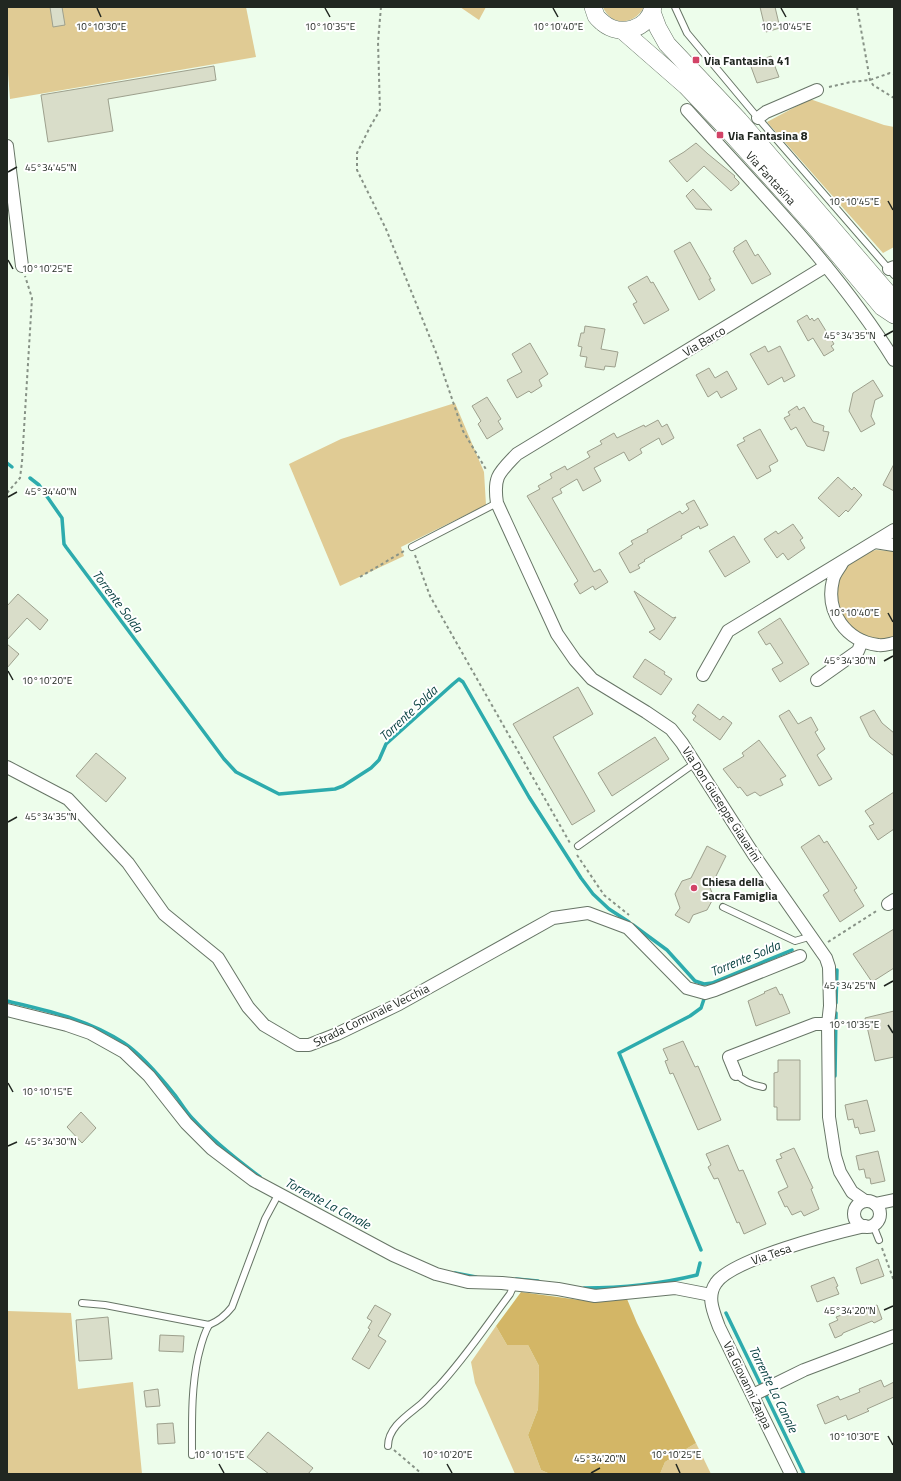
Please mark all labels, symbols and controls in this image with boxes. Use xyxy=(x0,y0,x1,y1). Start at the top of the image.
text: 10°10'30"E xyxy=(76,19,127,34)
text: 10°10'35"E xyxy=(305,19,356,34)
text: 10°10'40"E xyxy=(533,19,584,34)
text: 10°10'45"E xyxy=(761,19,812,34)
place label: Via Fantasina 41 xyxy=(704,51,790,70)
marker: Via Fantasina 41 xyxy=(691,55,701,65)
place label: Via Fantasina 8 xyxy=(728,126,808,145)
marker: Via Fantasina 8 xyxy=(715,130,725,140)
street label: Via Fantasina xyxy=(741,147,801,209)
text: 45°34'45"N xyxy=(25,160,77,175)
text: 10°10'45"E xyxy=(829,194,880,209)
text: 10°10'25"E xyxy=(22,261,73,276)
street label: Via Barco xyxy=(679,321,729,361)
text: 45°34'35"N xyxy=(824,328,876,343)
text: 45°34'40"N xyxy=(25,484,77,499)
water label: Torrente Solda xyxy=(88,566,149,638)
text: 10°10'40"E xyxy=(829,605,880,620)
text: 45°34'30"N xyxy=(824,653,876,668)
text: 10°10'20"E xyxy=(22,673,73,688)
water label: Torrente Solda xyxy=(374,680,443,745)
street label: Via Don Giuseppe Giavarini xyxy=(677,742,767,866)
text: 45°34'35"N xyxy=(25,809,77,824)
place label: Chiesa della Sacra Famiglia xyxy=(702,872,778,905)
marker: Chiesa della Sacra Famiglia xyxy=(689,883,699,893)
water label: Torrente Solda xyxy=(707,934,784,981)
text: 45°34'25"N xyxy=(824,978,876,993)
street label: Strada Comunale Vecchia xyxy=(310,979,432,1051)
text: 10°10'35"E xyxy=(829,1017,880,1032)
text: 10°10'15"E xyxy=(22,1084,73,1099)
text: 45°34'30"N xyxy=(25,1134,77,1149)
water label: Torrente La Canale xyxy=(282,1172,375,1234)
street label: Via Tesa xyxy=(748,1238,794,1270)
text: 45°34'20"N xyxy=(824,1303,876,1318)
street label: Via Giovanni Zappa xyxy=(719,1338,777,1432)
water label: Torrente La Canale xyxy=(744,1342,804,1437)
text: 10°10'30"E xyxy=(829,1429,880,1444)
text: 10°10'15"E xyxy=(194,1447,245,1462)
text: 10°10'20"E xyxy=(422,1447,473,1462)
text: 10°10'25"E xyxy=(651,1447,702,1462)
text: 45°34'20"N xyxy=(574,1451,626,1466)

